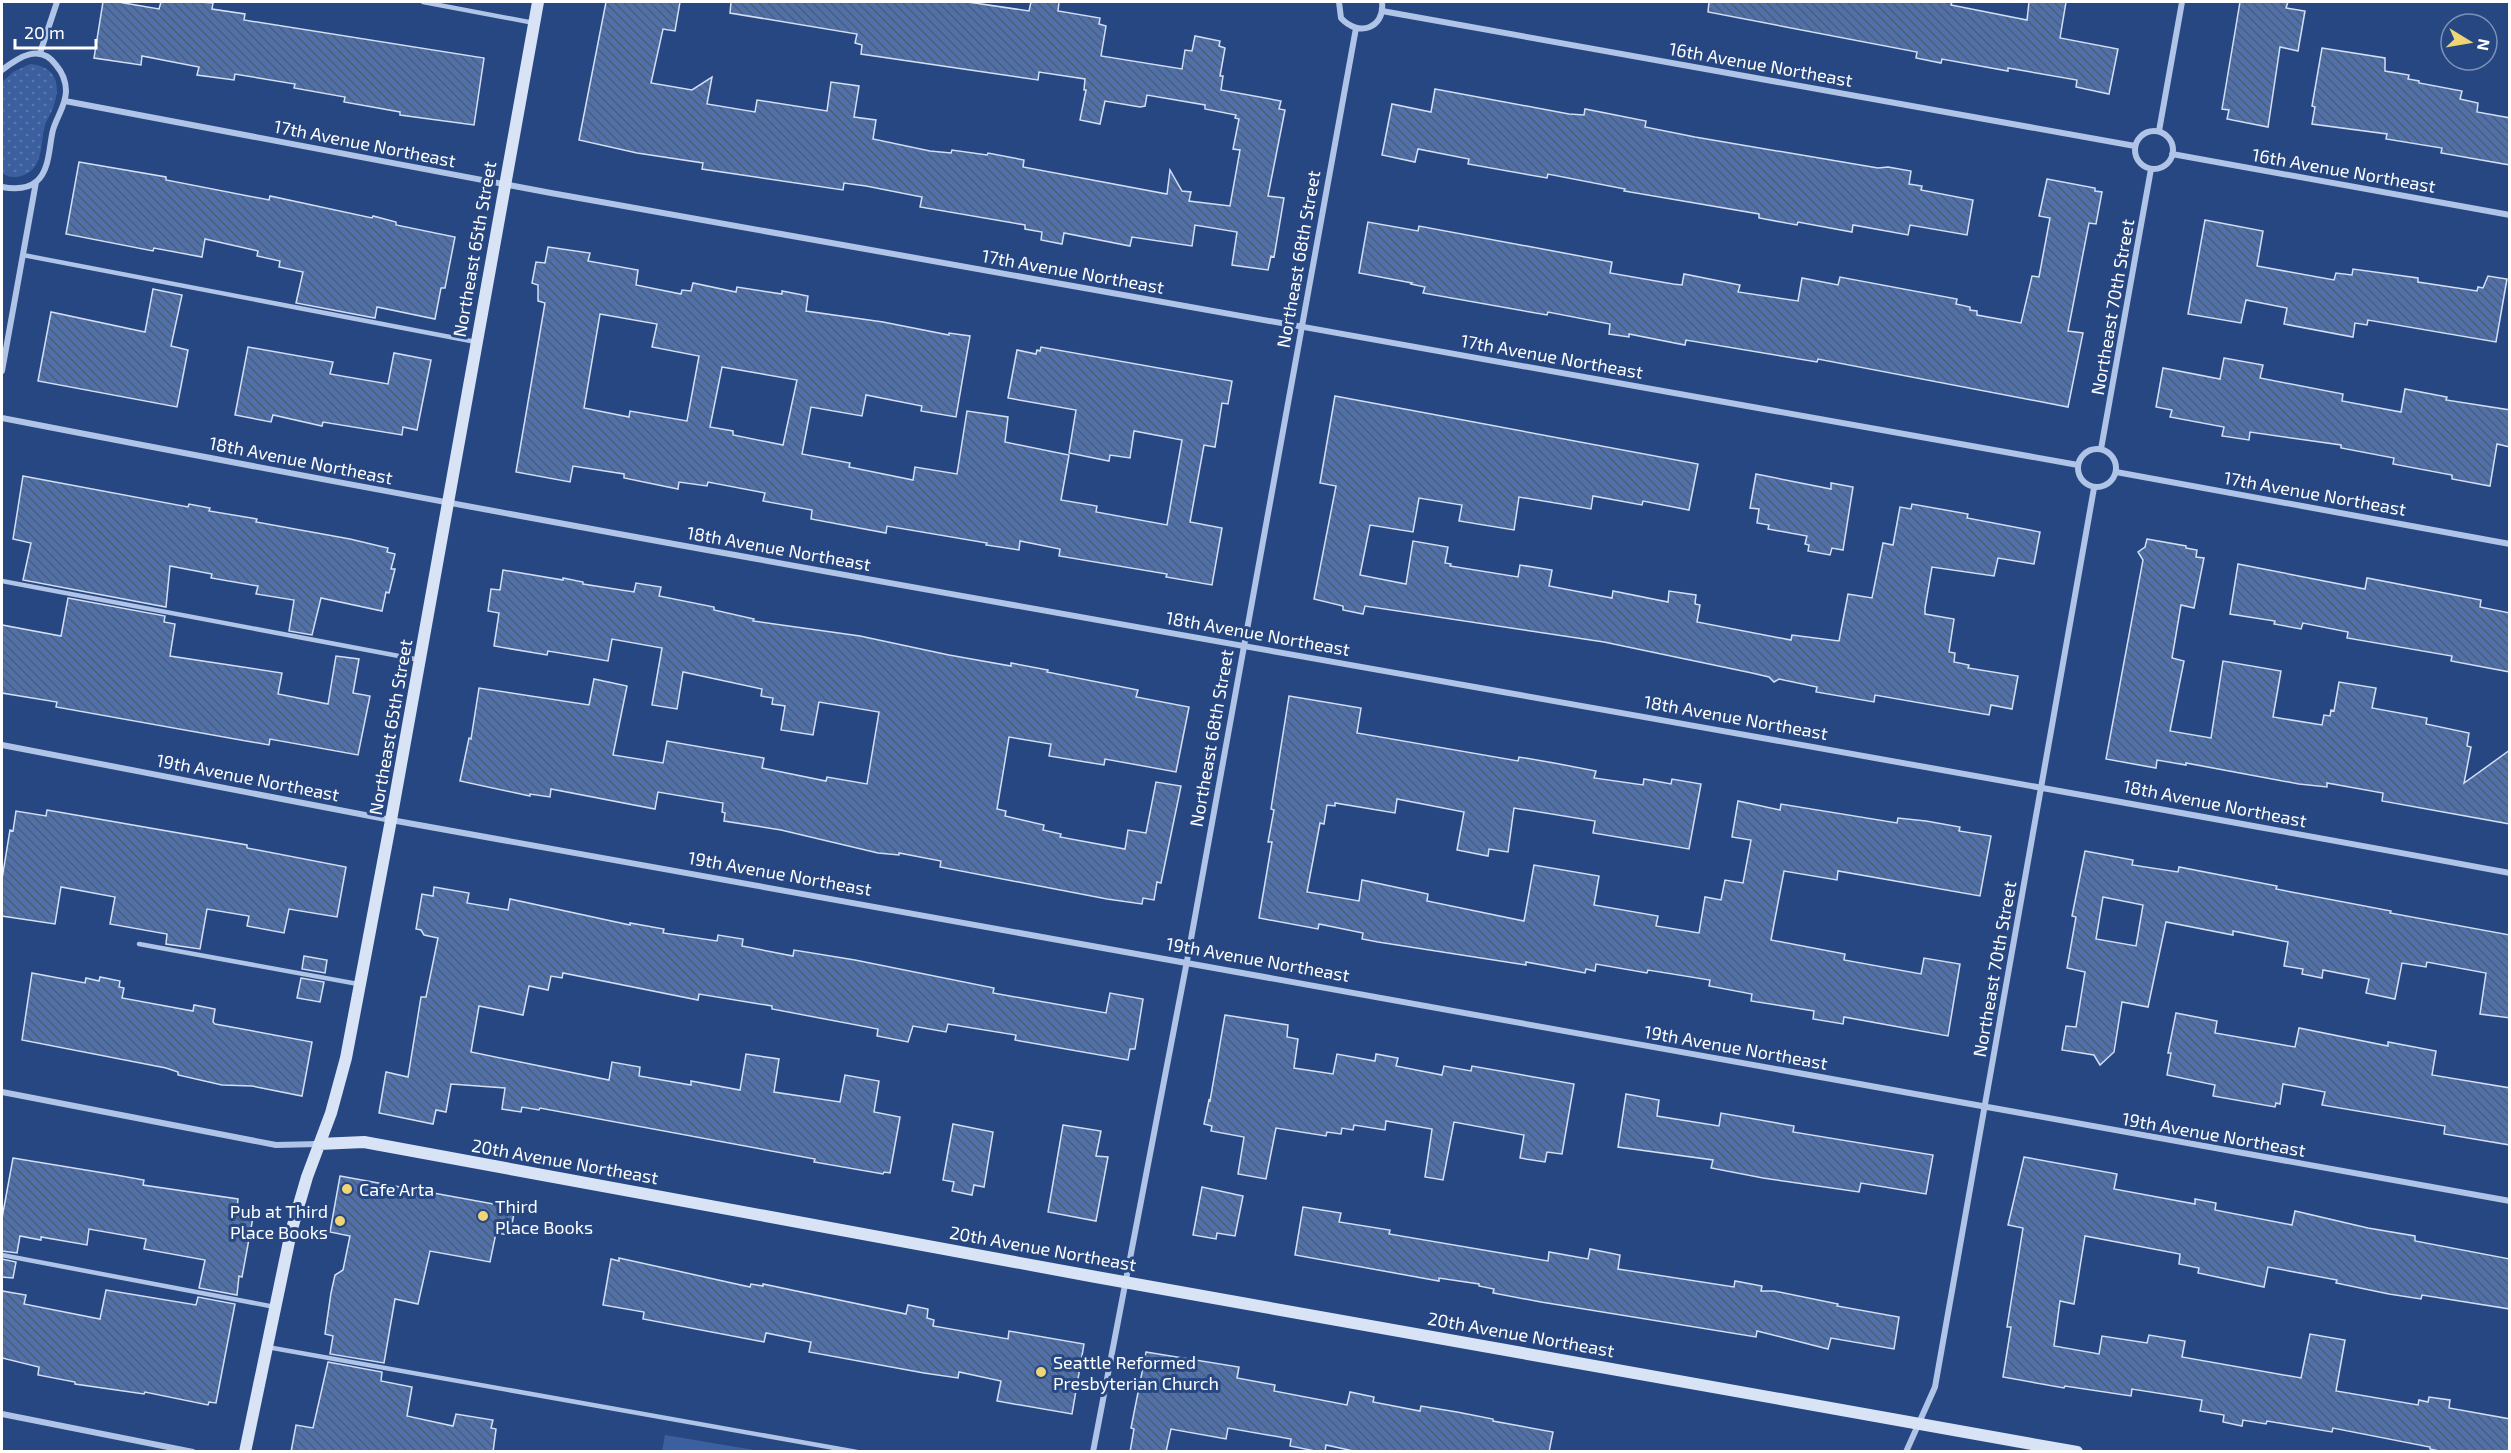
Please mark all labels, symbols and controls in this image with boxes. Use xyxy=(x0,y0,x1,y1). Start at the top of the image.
scale bar xyxy=(15,12,96,50)
north arrow xyxy=(2439,12,2499,72)
text: 20 m xyxy=(24,21,65,43)
street label: 16th Avenue Northeast xyxy=(1668,37,1854,91)
text: N xyxy=(2474,37,2495,52)
street label: 17th Avenue Northeast xyxy=(272,115,458,171)
street label: 16th Avenue Northeast xyxy=(2251,143,2437,197)
street label: Northeast 65th Street xyxy=(448,159,500,339)
street label: Northeast 68th Street xyxy=(1272,169,1324,349)
street label: Northeast 70th Street xyxy=(2086,217,2138,397)
street label: 17th Avenue Northeast xyxy=(980,244,1166,298)
street label: 17th Avenue Northeast xyxy=(1459,329,1645,383)
street label: 18th Avenue Northeast xyxy=(207,431,395,489)
street label: 17th Avenue Northeast xyxy=(2222,466,2408,520)
street label: 18th Avenue Northeast xyxy=(685,521,873,575)
street label: 18th Avenue Northeast xyxy=(1164,606,1352,660)
street label: Northeast 65th Street xyxy=(364,637,416,817)
street label: Northeast 68th Street xyxy=(1185,648,1237,828)
street label: 18th Avenue Northeast xyxy=(1642,690,1830,744)
street label: 19th Avenue Northeast xyxy=(155,748,341,806)
street label: 18th Avenue Northeast xyxy=(2121,774,2309,832)
street label: 19th Avenue Northeast xyxy=(687,846,873,900)
street label: Northeast 70th Street xyxy=(1968,879,2020,1059)
street label: 19th Avenue Northeast xyxy=(1165,932,1351,986)
street label: 19th Avenue Northeast xyxy=(1643,1020,1829,1074)
street label: 19th Avenue Northeast xyxy=(2121,1107,2307,1161)
street label: 20th Avenue Northeast xyxy=(470,1134,660,1188)
place label: Cafe Arta xyxy=(359,1178,434,1200)
marker: Cafe Arta xyxy=(340,1182,354,1196)
place label: Third Place Books xyxy=(495,1195,593,1238)
place label: Pub at Third Place Books xyxy=(230,1200,328,1243)
marker: Third Place Books xyxy=(476,1209,490,1223)
marker: Pub at Third Place Books xyxy=(333,1214,347,1228)
street label: 20th Avenue Northeast xyxy=(948,1221,1138,1275)
street label: 20th Avenue Northeast xyxy=(1426,1307,1616,1361)
place label: Seattle Reformed Presbyterian Church xyxy=(1053,1351,1219,1394)
marker: Seattle Reformed Presbyterian Church xyxy=(1034,1365,1048,1379)

